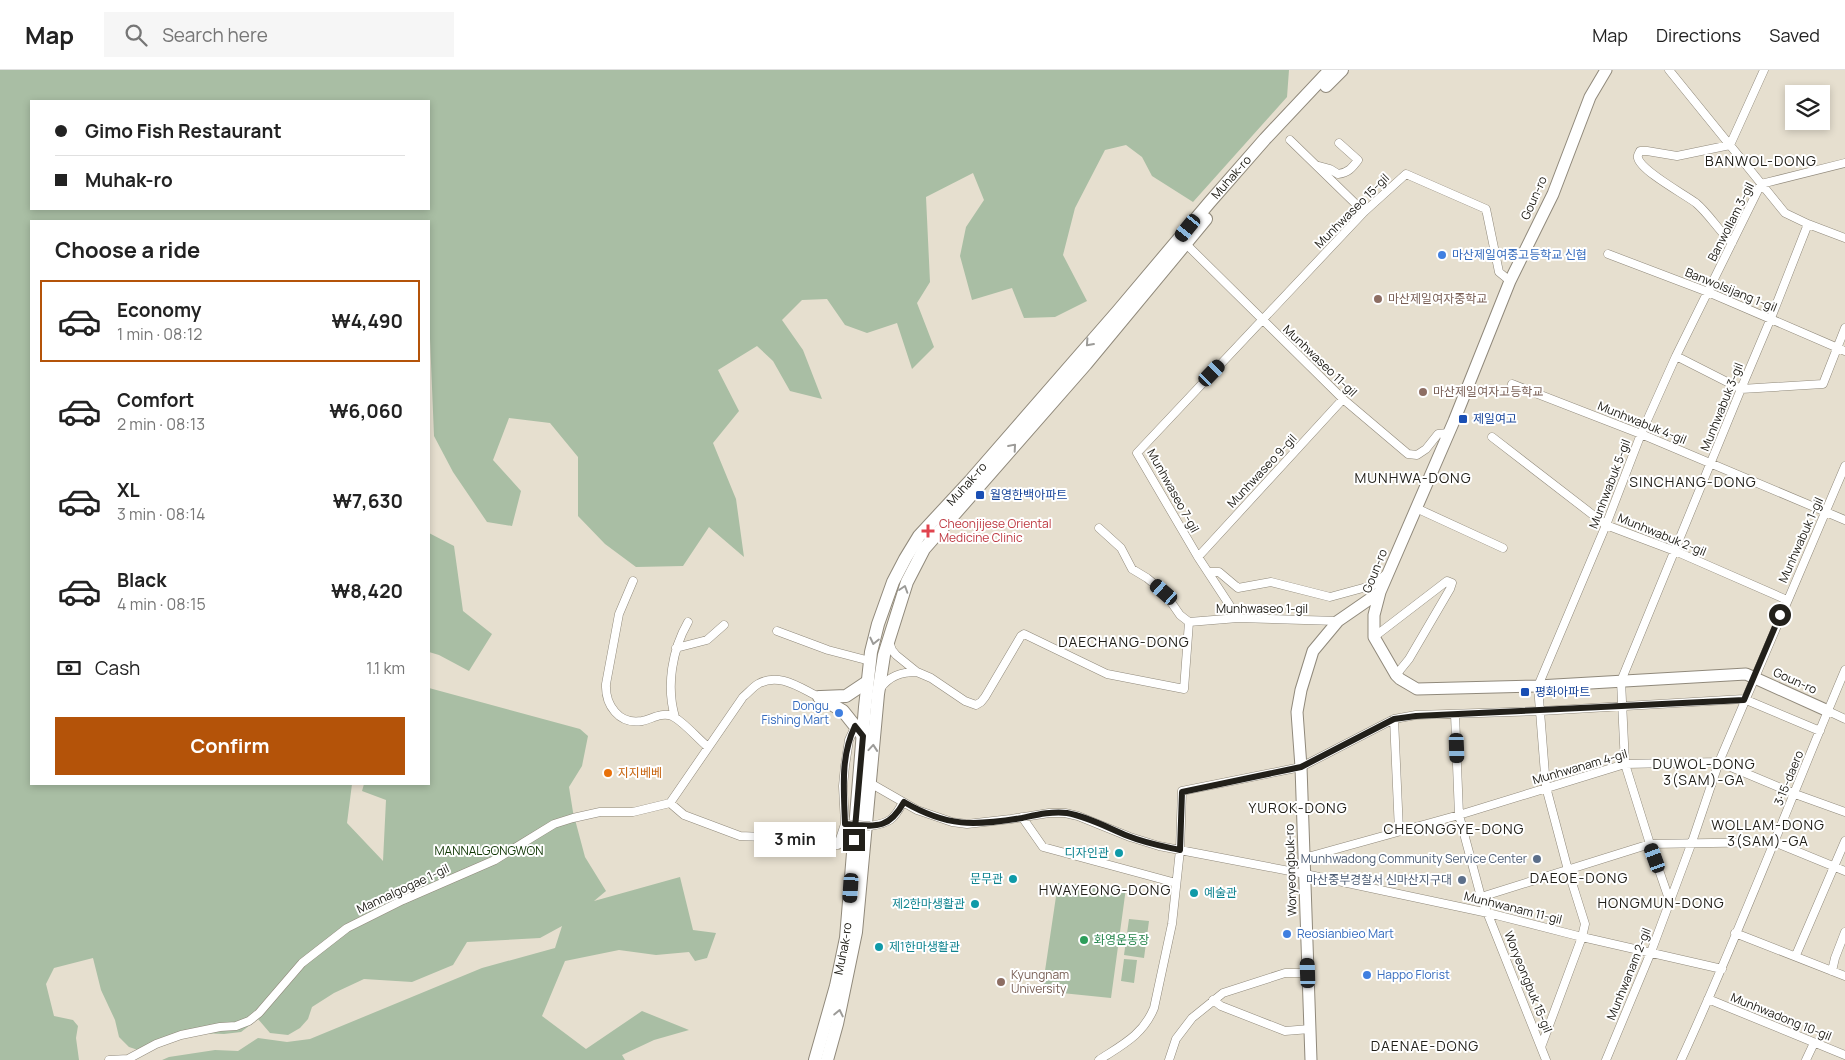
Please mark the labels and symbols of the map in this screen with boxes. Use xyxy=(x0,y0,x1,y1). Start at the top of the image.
district label: BANWOL-DONG xyxy=(1705,151,1817,170)
street label: Muhak-ro xyxy=(1207,152,1255,203)
street label: Munhwaseo 15-gil xyxy=(1311,170,1393,252)
street label: Goun-ro xyxy=(1516,173,1551,222)
street label: Banwollam 3-gil xyxy=(1703,179,1758,264)
car xyxy=(1172,212,1203,244)
place label: 마산제일여중고등학교 신협 xyxy=(1452,246,1587,263)
marker: 마산제일여중고등학교 신협 xyxy=(1436,249,1448,261)
street label: Banwolsijang 1-gil xyxy=(1683,263,1780,316)
place label: 마산제일여자중학교 xyxy=(1388,290,1487,307)
marker: 마산제일여자중학교 xyxy=(1372,293,1384,305)
street label: Munhwaseo 11-gil xyxy=(1280,321,1361,400)
one-way arrow xyxy=(1086,337,1095,346)
car xyxy=(1196,357,1227,389)
street label: Munhwabuk 3-gil xyxy=(1696,360,1747,454)
place label: 마산제일여자고등학교 xyxy=(1433,383,1543,400)
marker: 마산제일여자고등학교 xyxy=(1417,386,1429,398)
street label: Munhwabuk 4-gil xyxy=(1595,397,1689,448)
place label: 제일여고 xyxy=(1473,410,1517,427)
marker: 제일여고 xyxy=(1457,413,1469,425)
street label: Munhwaseo 9-gil xyxy=(1223,430,1300,511)
street label: Munhwabuk 5-gil xyxy=(1585,437,1634,531)
one-way arrow xyxy=(1007,444,1016,453)
street label: Munhwaseo 7-gil xyxy=(1143,446,1204,536)
street label: Muhak-ro xyxy=(942,458,991,509)
district label: MUNHWA-DONG xyxy=(1354,468,1472,487)
district label: SINCHANG-DONG xyxy=(1629,472,1757,491)
place label: 월영한백아파트 xyxy=(990,486,1067,503)
marker: 월영한백아파트 xyxy=(974,489,986,501)
street label: Munhwabuk 1-gil xyxy=(1774,494,1827,585)
street label: Munhwabuk 2-gil xyxy=(1615,509,1709,560)
place label: Cheonjijese Oriental Medicine Clinic xyxy=(939,515,1052,546)
marker: Cheonjijese Oriental Medicine Clinic xyxy=(921,524,935,538)
street label: Goun-ro xyxy=(1358,546,1391,595)
car xyxy=(1147,576,1180,608)
one-way arrow xyxy=(899,585,909,594)
street label: Munhwaseo 1-gil xyxy=(1216,600,1308,617)
route start xyxy=(1769,604,1791,626)
district label: DAECHANG-DONG xyxy=(1058,632,1190,651)
one-way arrow xyxy=(869,636,880,645)
street label: Goun-ro xyxy=(1771,663,1820,698)
place label: 평화아파트 xyxy=(1535,683,1590,700)
marker: 평화아파트 xyxy=(1519,686,1531,698)
place label: Dongu Fishing Mart xyxy=(761,697,829,728)
marker: Dongu Fishing Mart xyxy=(833,707,845,719)
car xyxy=(1448,733,1465,763)
one-way arrow xyxy=(867,743,878,751)
street label: Munhwanam 4-gil xyxy=(1530,745,1629,788)
street label: 3·15-daero xyxy=(1770,748,1807,808)
district label: DUWOL-DONG 3(SAM)-GA xyxy=(1652,754,1756,789)
place label: 지지베베 xyxy=(618,764,662,781)
marker: 지지베베 xyxy=(602,767,614,779)
district label: YUROK-DONG xyxy=(1248,798,1348,817)
district label: WOLLAM-DONG 3(SAM)-GA xyxy=(1711,815,1825,850)
district label: CHEONGGYE-DONG xyxy=(1384,819,1524,838)
callout: 3 min xyxy=(754,822,836,858)
street label: Woryeongbuk-ro xyxy=(1280,824,1301,917)
route end xyxy=(843,829,865,851)
car xyxy=(1642,841,1667,875)
park label: MANNALGONGWON xyxy=(435,842,543,859)
place label: 디자인관 xyxy=(1065,844,1109,861)
marker: 디자인관 xyxy=(1113,847,1125,859)
place label: Munhwadong Community Service Center xyxy=(1301,850,1528,867)
marker: Munhwadong Community Service Center xyxy=(1531,853,1543,865)
street label: Mannalgogae 1-gil xyxy=(354,860,452,917)
district label: DAEOE-DONG xyxy=(1530,868,1628,887)
place label: 문무관 xyxy=(970,870,1003,887)
place label: 마산중부경찰서 신마산지구대 xyxy=(1306,871,1452,888)
car xyxy=(842,873,859,903)
marker: 문무관 xyxy=(1007,873,1019,885)
marker: 마산중부경찰서 신마산지구대 xyxy=(1456,874,1468,886)
district label: HWAYEONG-DONG xyxy=(1039,880,1171,899)
place label: 예술관 xyxy=(1204,884,1237,901)
marker: 예술관 xyxy=(1188,887,1200,899)
street label: Munhwanam 11-gil xyxy=(1462,887,1564,928)
district label: HONGMUN-DONG xyxy=(1597,893,1725,912)
place label: 제2한마생활관 xyxy=(892,895,965,912)
marker: 제2한마생활관 xyxy=(969,898,981,910)
street label: Muhak-ro xyxy=(830,922,855,976)
place label: Reosianbieo Mart xyxy=(1297,925,1394,942)
street label: Munhwanam 2-gil xyxy=(1602,925,1655,1022)
marker: Reosianbieo Mart xyxy=(1281,928,1293,940)
street label: Woryeongbuk 15-gil xyxy=(1500,928,1557,1035)
place label: 화영운동장 xyxy=(1094,931,1149,948)
marker: 화영운동장 xyxy=(1078,934,1090,946)
place label: 제1한마생활관 xyxy=(889,938,960,955)
marker: 제1한마생활관 xyxy=(873,941,885,953)
car xyxy=(1299,958,1316,988)
place label: Kyungnam University xyxy=(1011,966,1069,997)
place label: Happo Florist xyxy=(1377,966,1450,983)
marker: Happo Florist xyxy=(1361,969,1373,981)
marker: Kyungnam University xyxy=(995,976,1007,988)
street label: Munhwadong 10-gil xyxy=(1728,989,1834,1045)
one-way arrow xyxy=(833,1008,844,1017)
district label: DAENAE-DONG xyxy=(1371,1036,1479,1055)

